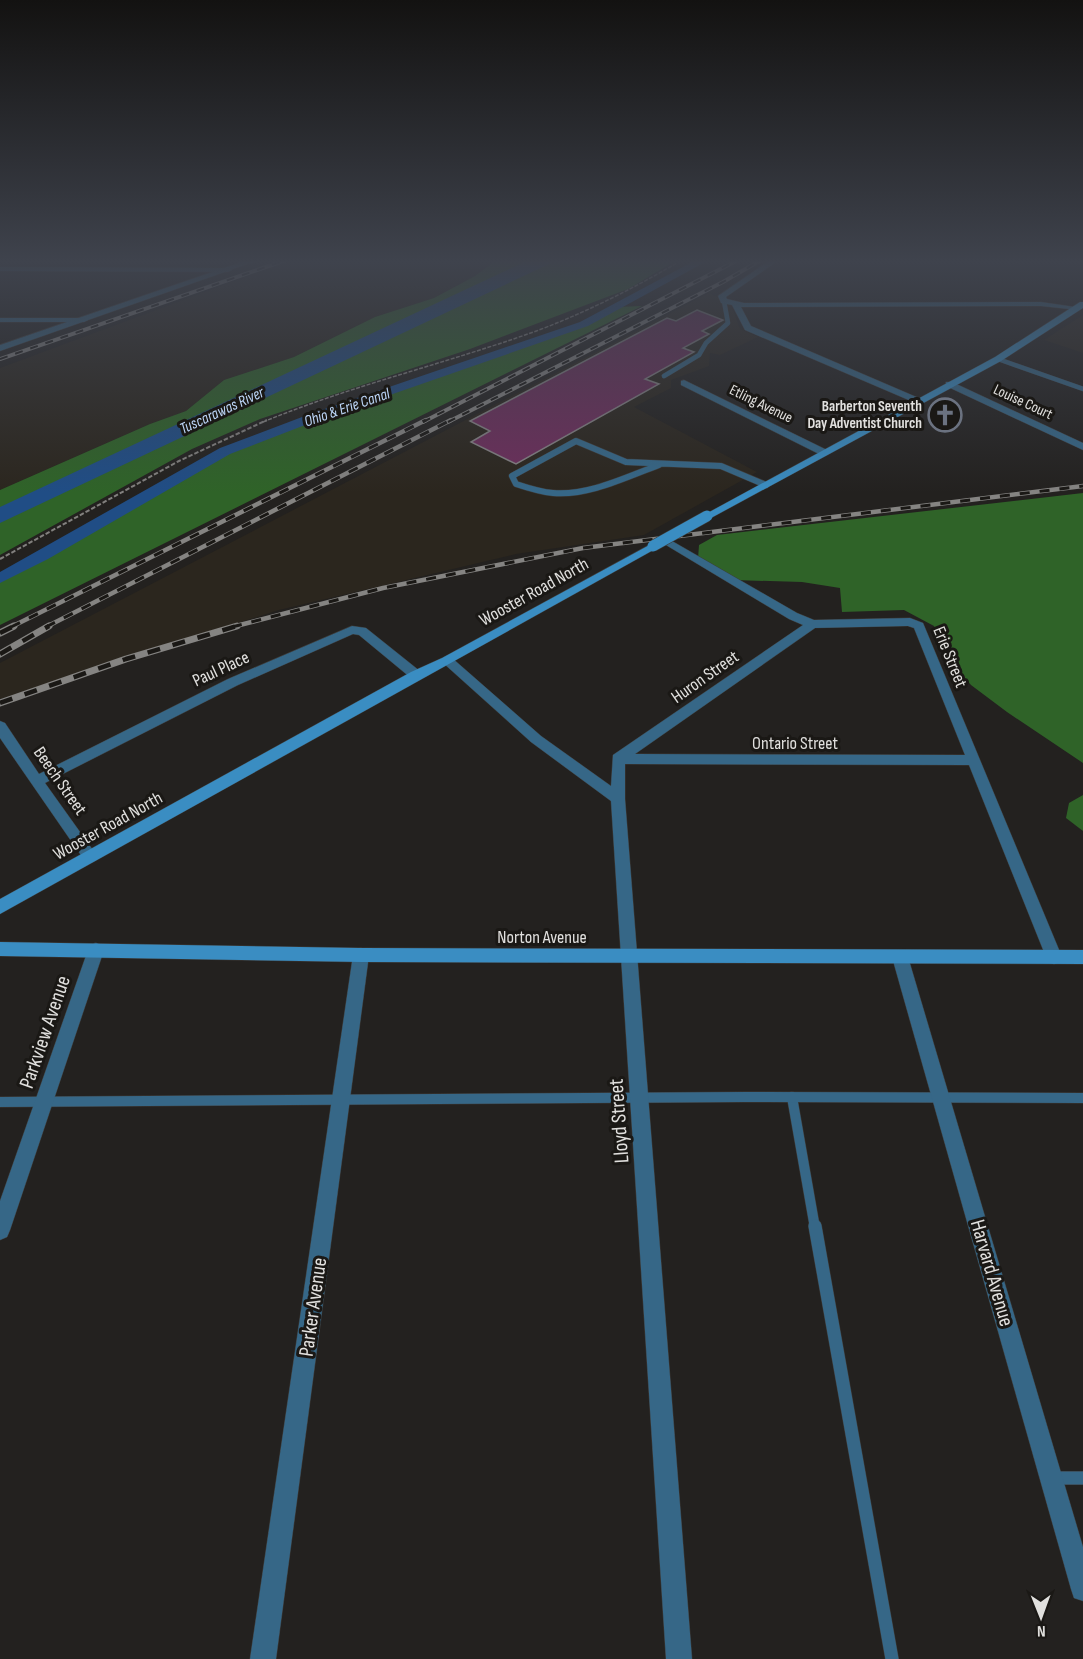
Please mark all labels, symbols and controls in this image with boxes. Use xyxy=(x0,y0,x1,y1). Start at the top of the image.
street label: Louise Court xyxy=(990,380,1056,424)
street label: Etling Avenue xyxy=(726,381,796,427)
water label: Tuscarawas River xyxy=(177,383,268,439)
water label: Ohio & Erie Canal xyxy=(302,384,393,432)
place label: Barberton Seventh Day Adventist Church xyxy=(807,397,922,433)
church icon: Barberton Seventh Day Adventist Church xyxy=(927,397,963,433)
street label: Wooster Road North xyxy=(476,553,592,631)
street label: Erie Street xyxy=(928,623,972,691)
street label: Huron Street xyxy=(667,646,743,708)
street label: Paul Place xyxy=(189,647,253,691)
street label: Ontario Street xyxy=(752,733,838,754)
street label: Beech Street xyxy=(29,743,91,819)
street label: Wooster Road North xyxy=(50,787,166,865)
street label: Norton Avenue xyxy=(497,927,587,948)
street label: Parkview Avenue xyxy=(14,972,76,1092)
street label: Lloyd Street xyxy=(604,1078,634,1164)
street label: Harvard Avenue xyxy=(965,1217,1019,1329)
street label: Parker Avenue xyxy=(294,1256,332,1358)
north arrow xyxy=(1011,1587,1071,1647)
text: N xyxy=(1037,1621,1046,1640)

